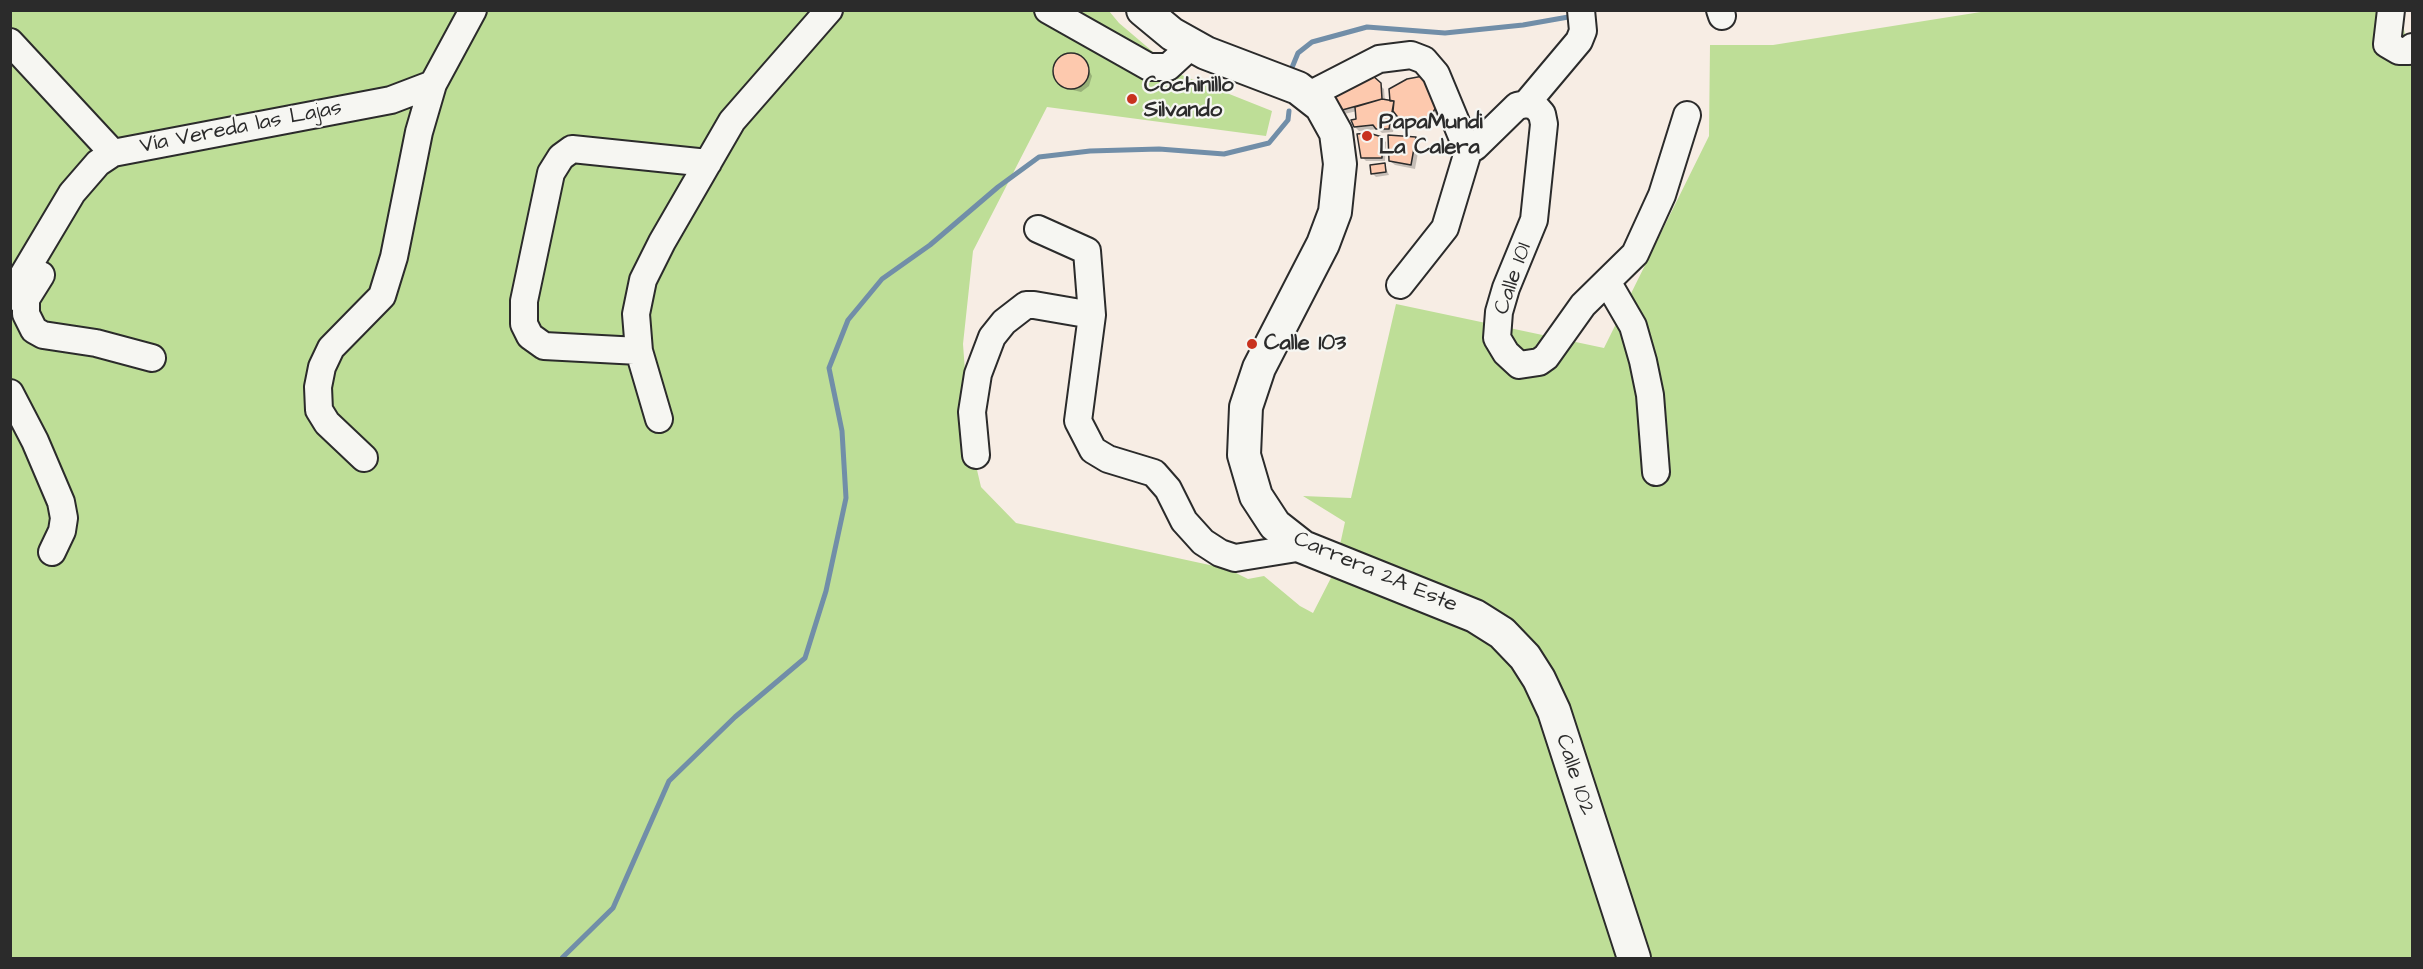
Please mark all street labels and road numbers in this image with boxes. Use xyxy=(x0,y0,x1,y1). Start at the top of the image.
street label: Vía Vereda las Lajas xyxy=(138,95,344,161)
street label: Calle 101 xyxy=(1489,240,1539,318)
street label: Carrera 2A Este xyxy=(1289,527,1461,619)
street label: Calle 102 xyxy=(1549,731,1599,819)

